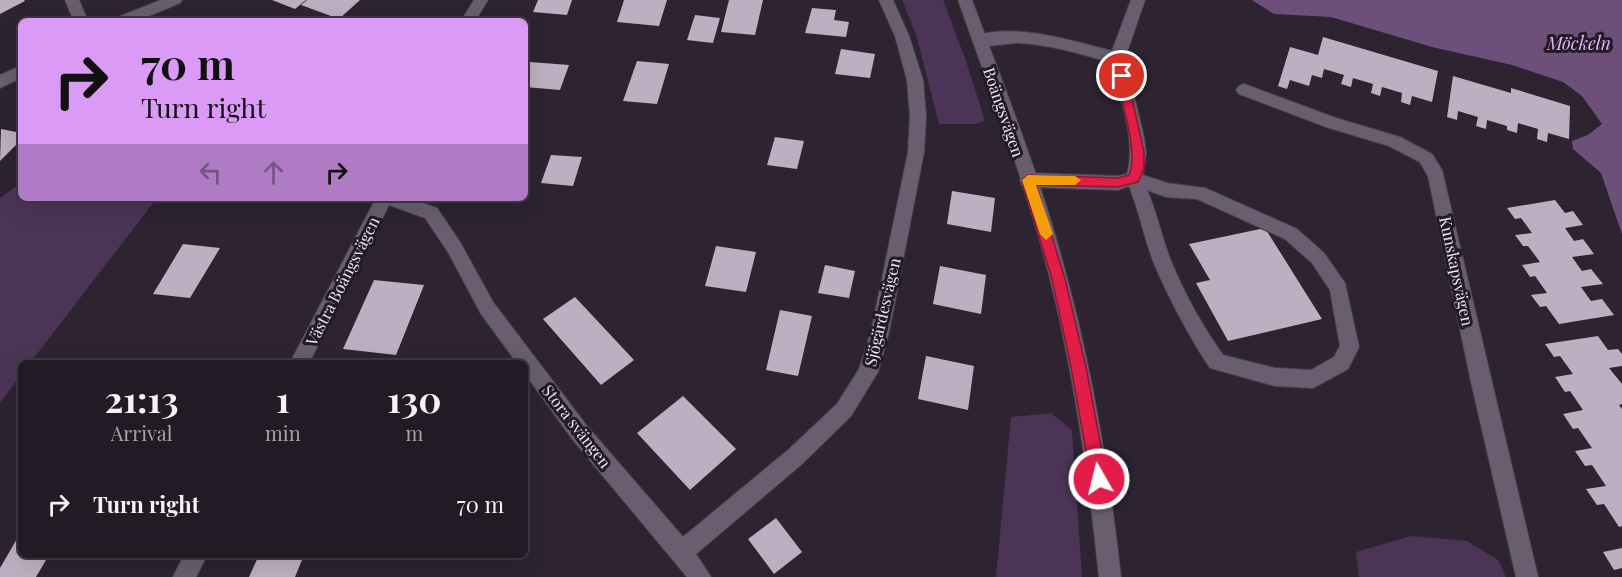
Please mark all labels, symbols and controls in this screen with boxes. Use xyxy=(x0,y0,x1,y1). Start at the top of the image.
water label: Möckeln xyxy=(1546,31,1611,55)
text: 70 m xyxy=(141,35,235,91)
icon: right xyxy=(42,42,120,120)
pin xyxy=(1096,50,1147,101)
icon: arrive xyxy=(1105,59,1138,92)
street label: Boängsvägen xyxy=(979,64,1029,160)
text: Turn right xyxy=(141,89,266,125)
icon: left xyxy=(194,156,227,189)
icon: ahead xyxy=(257,156,290,189)
icon: right xyxy=(320,156,353,189)
street label: Västra Boängsvägen xyxy=(300,212,384,350)
street label: Kunskapsvägen xyxy=(1435,214,1479,328)
street label: Sjögärdesvägen xyxy=(859,255,905,368)
text: 21:13 xyxy=(104,374,179,422)
text: 1 xyxy=(276,374,290,422)
text: 130 xyxy=(387,374,441,422)
street label: Stora svängen xyxy=(538,380,616,472)
text: Arrival xyxy=(111,419,172,446)
text: min xyxy=(265,419,301,446)
text: m xyxy=(405,419,423,446)
position arrow xyxy=(1067,447,1131,511)
icon: right xyxy=(42,488,75,521)
text: Turn right xyxy=(93,489,199,519)
text: 70 m xyxy=(457,489,504,519)

